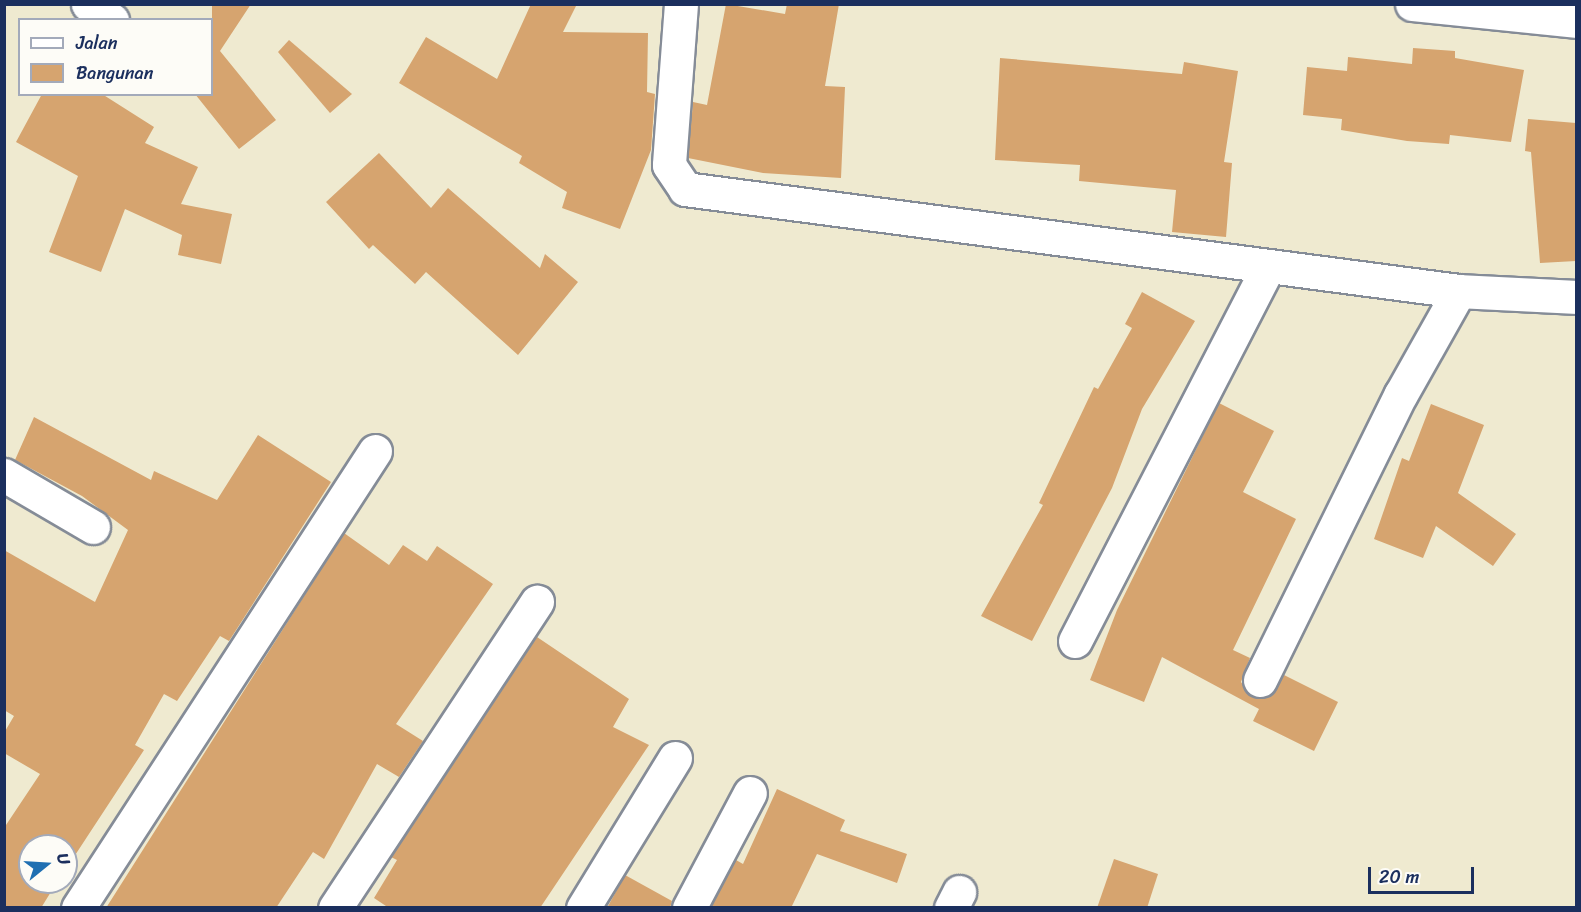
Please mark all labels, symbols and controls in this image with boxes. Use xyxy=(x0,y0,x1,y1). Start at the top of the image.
legend xyxy=(18,18,213,96)
text: Jalan xyxy=(76,27,117,59)
text: Bangunan xyxy=(76,57,153,89)
north arrow xyxy=(18,834,78,894)
text: U xyxy=(48,849,79,868)
scale bar xyxy=(1371,855,1478,893)
text: 20 m xyxy=(1379,861,1419,893)

